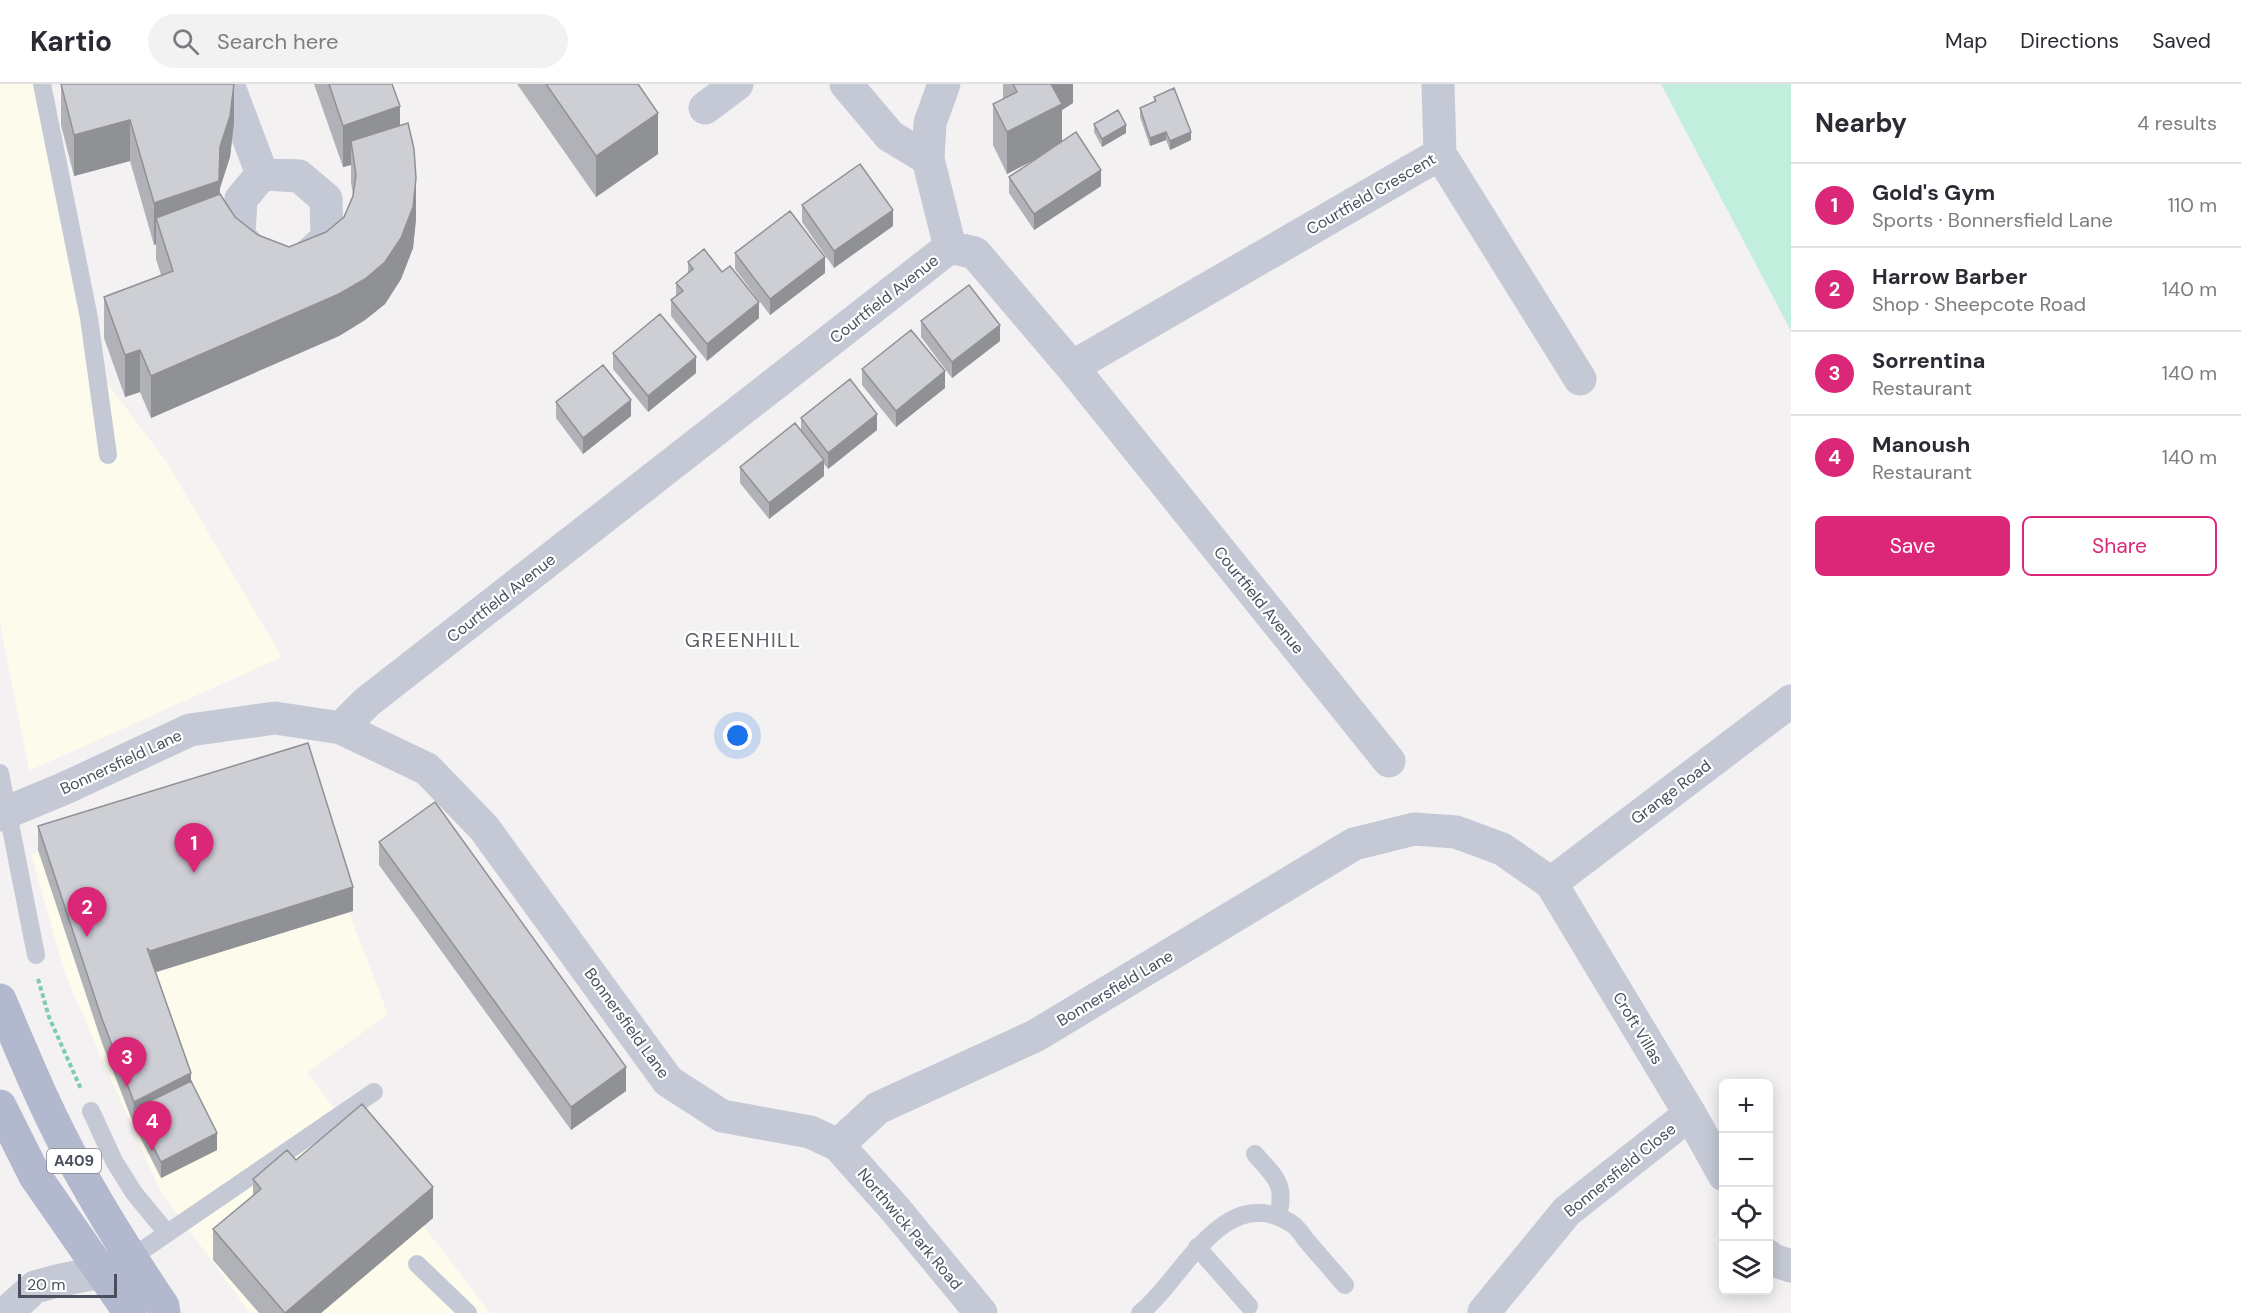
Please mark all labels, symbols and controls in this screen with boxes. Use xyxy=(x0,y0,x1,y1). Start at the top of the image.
search box xyxy=(148,14,568,68)
text: Kartio xyxy=(30,23,112,60)
icon: search xyxy=(169,25,202,58)
text: Search here xyxy=(217,27,338,56)
text: Map xyxy=(1945,27,1987,55)
text: Directions xyxy=(2020,27,2119,55)
text: Saved xyxy=(2152,27,2211,55)
text: Nearby xyxy=(1815,106,1907,140)
text: 4 results xyxy=(2137,110,2217,136)
street label: Courtfield Crescent xyxy=(1302,148,1440,240)
text: Gold's Gym xyxy=(1872,178,1995,207)
text: 1 xyxy=(1831,192,1838,218)
text: 110 m xyxy=(2168,192,2217,218)
text: Sports · Bonnersfield Lane xyxy=(1872,207,2113,233)
street label: Courtfield Avenue xyxy=(825,250,943,348)
text: Harrow Barber xyxy=(1872,262,2027,291)
text: 2 xyxy=(1829,276,1840,302)
text: 140 m xyxy=(2162,276,2217,302)
text: Shop · Sheepcote Road xyxy=(1872,291,2086,317)
text: Sorrentina xyxy=(1872,346,1985,375)
text: 3 xyxy=(1828,360,1841,386)
text: 140 m xyxy=(2162,360,2217,386)
text: Restaurant xyxy=(1872,375,1972,401)
text: Manoush xyxy=(1872,430,1970,459)
text: 4 xyxy=(1828,444,1841,470)
text: 140 m xyxy=(2162,444,2217,470)
text: Restaurant xyxy=(1872,459,1972,485)
button: Save xyxy=(1815,516,2010,576)
button: Share xyxy=(2022,516,2217,576)
street label: Courtfield Avenue xyxy=(1209,542,1309,658)
street label: Courtfield Avenue xyxy=(442,549,560,647)
district label: GREENHILL xyxy=(685,627,801,653)
your location xyxy=(723,721,752,750)
street label: Bonnersfield Lane xyxy=(57,725,185,799)
street label: Grange Road xyxy=(1627,755,1715,829)
pin: 1 xyxy=(174,824,214,873)
pin: 2 xyxy=(68,888,106,937)
street label: Bonnersfield Lane xyxy=(1053,945,1177,1031)
street label: Bonnersfield Lane xyxy=(580,963,674,1083)
street label: Croft Villas xyxy=(1608,988,1668,1068)
pin: 3 xyxy=(108,1038,146,1087)
map controls xyxy=(1719,1079,1773,1295)
button: + xyxy=(1719,1079,1773,1133)
pin: 4 xyxy=(132,1102,172,1151)
street label: Bonnersfield Close xyxy=(1560,1118,1680,1222)
button: − xyxy=(1719,1133,1773,1187)
road number: A409 xyxy=(47,1149,101,1173)
street label: Northwick Park Road xyxy=(853,1164,967,1294)
button: locate xyxy=(1719,1187,1773,1241)
button: layers xyxy=(1719,1241,1773,1295)
scale bar xyxy=(18,1271,117,1298)
text: 20 m xyxy=(27,1274,66,1295)

